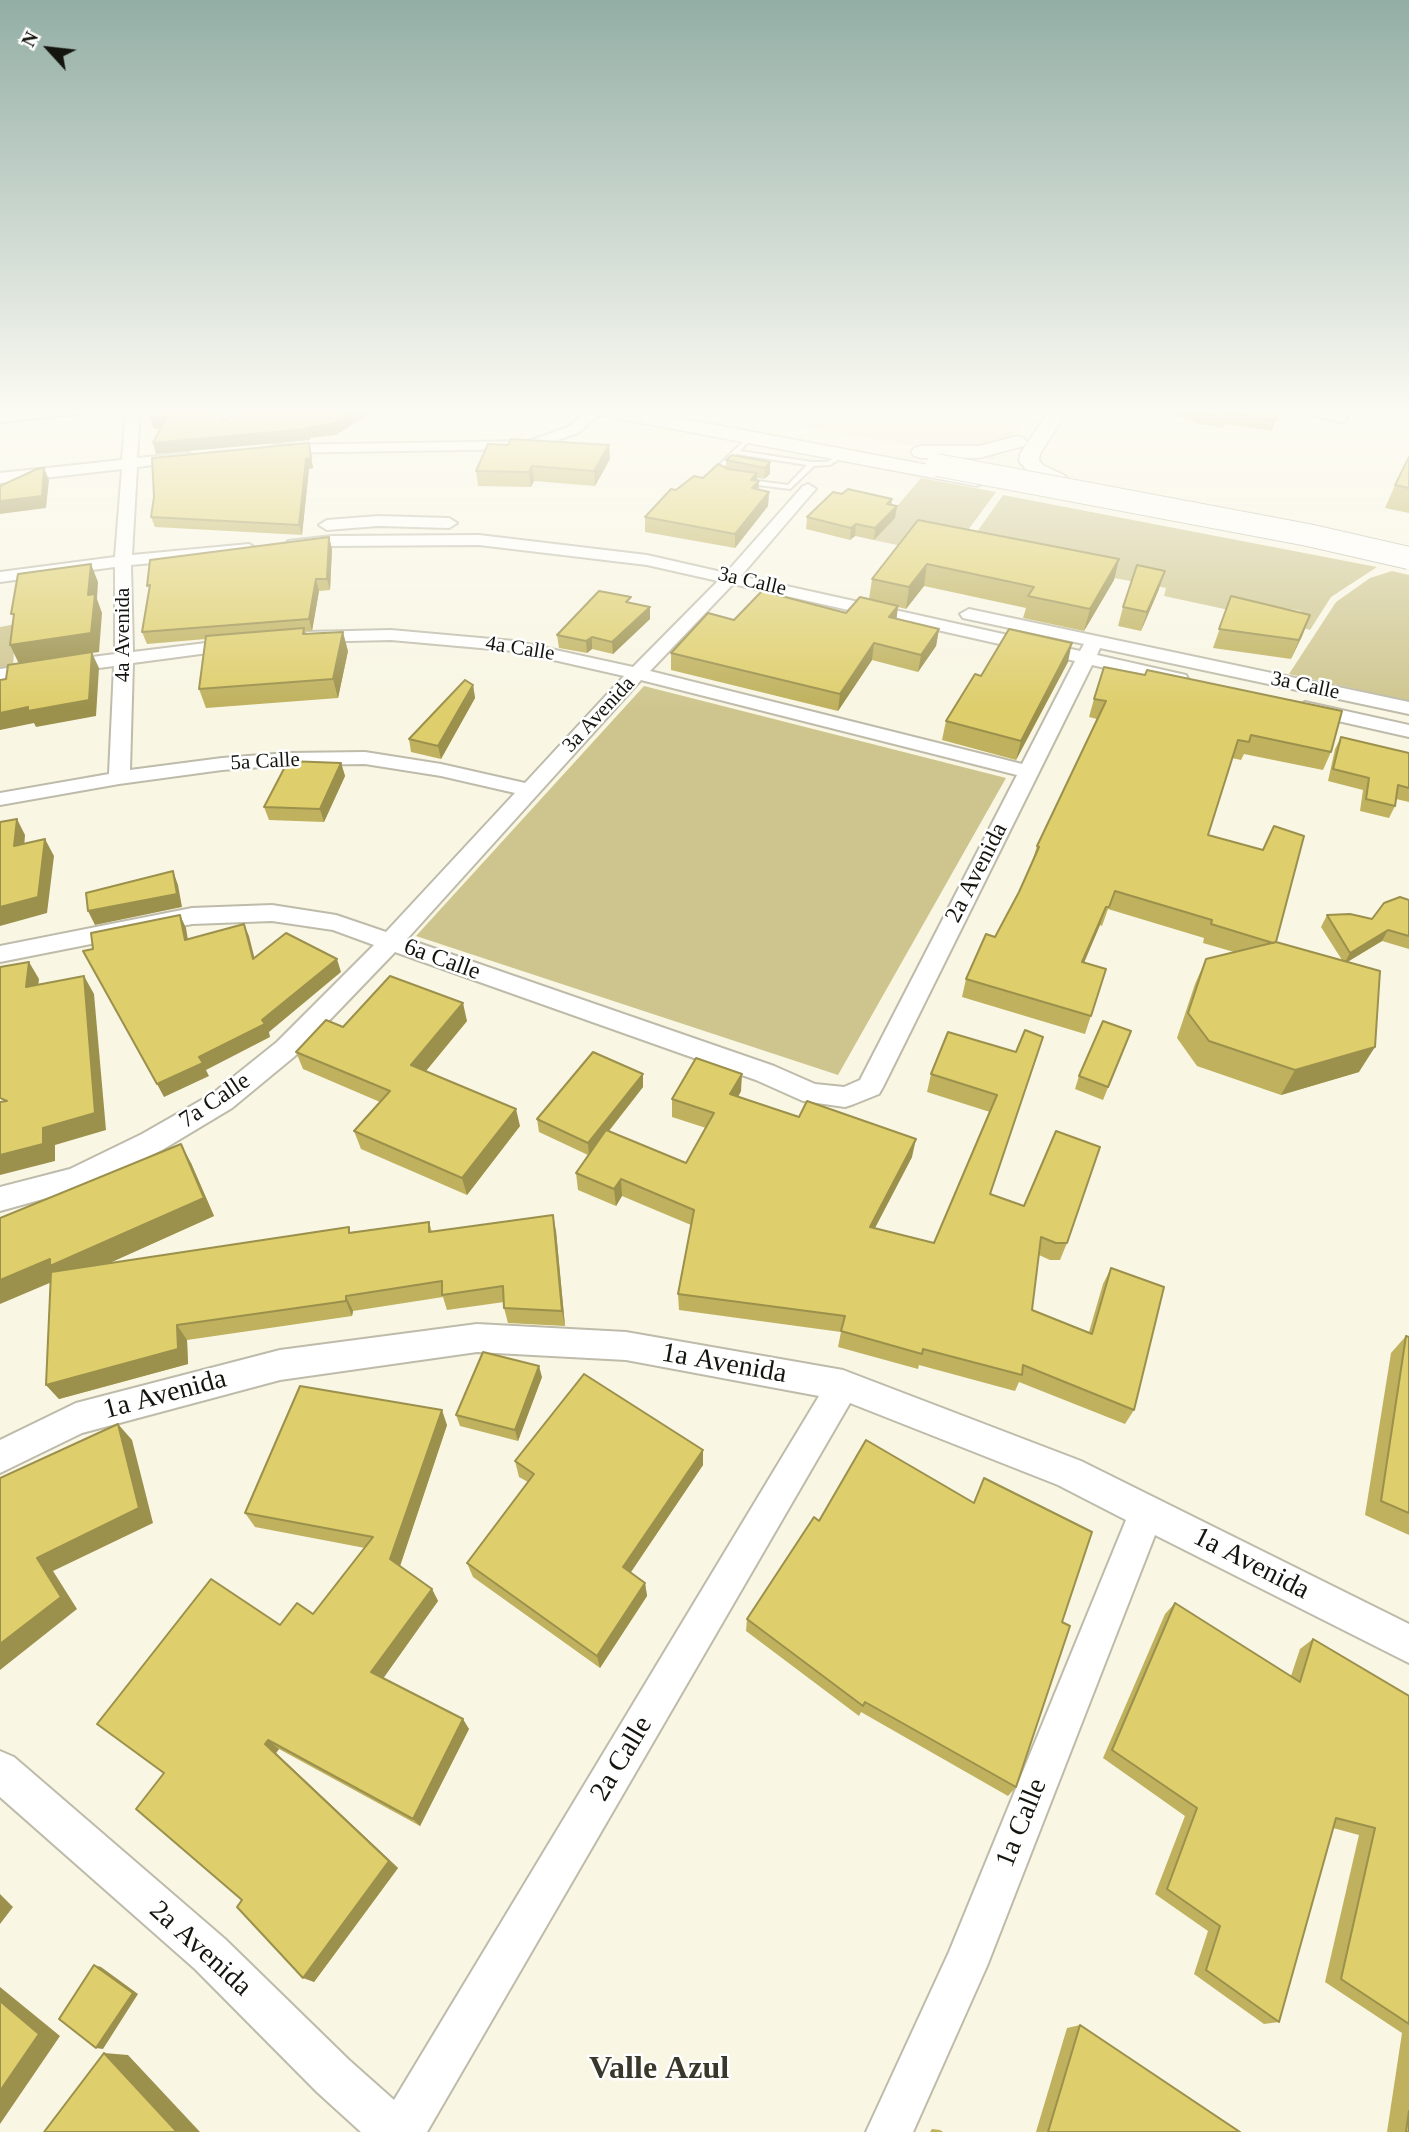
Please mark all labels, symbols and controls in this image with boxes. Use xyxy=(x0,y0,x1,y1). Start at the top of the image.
north arrow xyxy=(14,14,84,84)
text: N xyxy=(17,28,42,50)
street label: 3a Calle xyxy=(715,562,789,602)
street label: 4a Avenida xyxy=(110,588,136,682)
street label: 4a Calle xyxy=(484,631,556,667)
street label: 3a Calle xyxy=(1268,666,1342,706)
street label: 3a Avenida xyxy=(558,672,640,758)
street label: 5a Calle xyxy=(230,748,300,776)
street label: 2a Avenida xyxy=(940,818,1014,928)
street label: 6a Calle xyxy=(400,933,484,987)
street label: 7a Calle xyxy=(174,1067,256,1135)
street label: 1a Avenida xyxy=(659,1336,789,1392)
street label: 1a Avenida xyxy=(100,1362,230,1428)
street label: 1a Avenida xyxy=(1187,1520,1315,1608)
street label: 2a Calle xyxy=(584,1711,660,1807)
street label: 1a Calle xyxy=(989,1774,1055,1872)
street label: 2a Avenida xyxy=(142,1894,258,2004)
district label: Valle Azul xyxy=(589,2051,729,2089)

